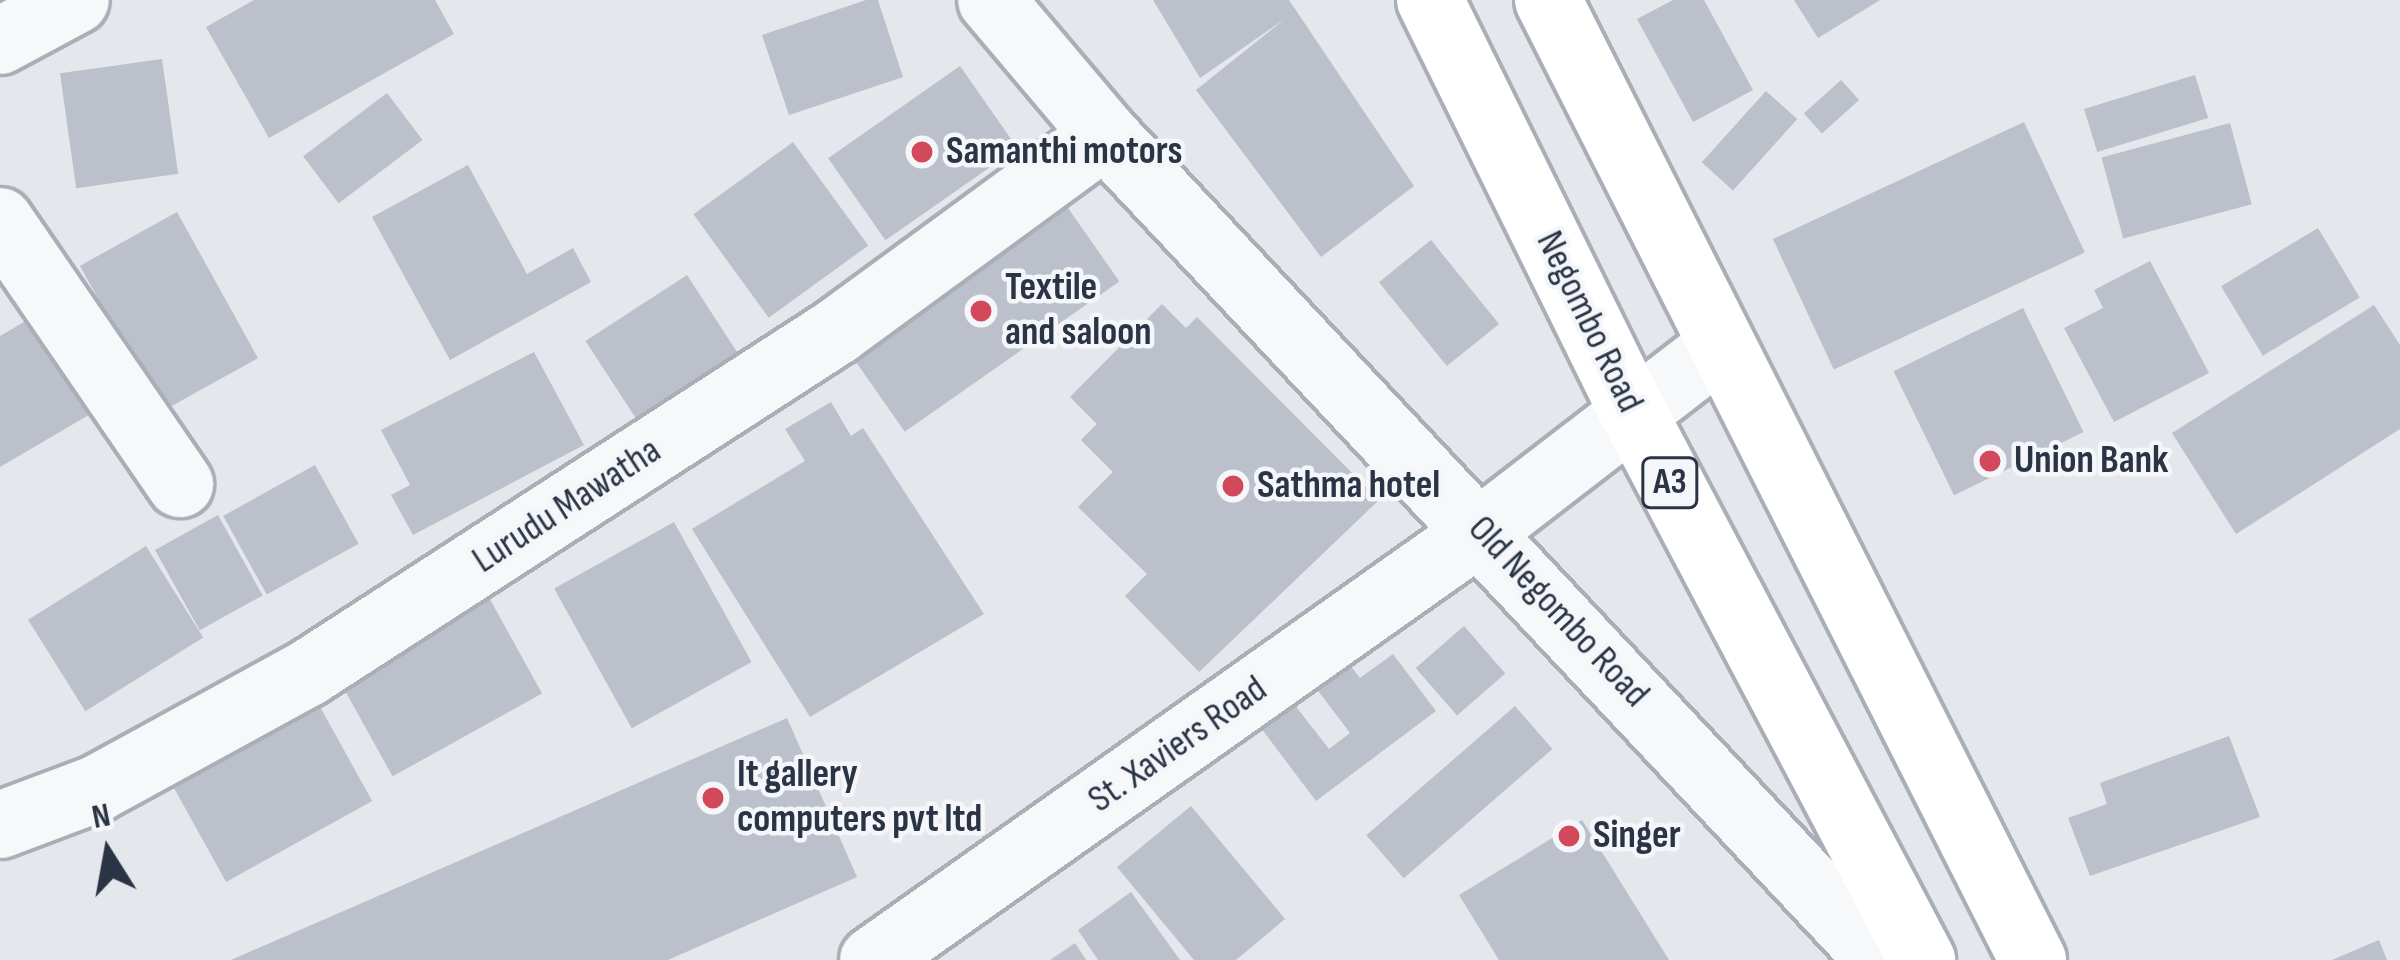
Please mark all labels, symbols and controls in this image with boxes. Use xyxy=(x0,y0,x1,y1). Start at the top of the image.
place label: Samanthi motors xyxy=(946,129,1182,175)
marker: Samanthi motors xyxy=(909,139,935,165)
street label: Negombo Road xyxy=(1525,224,1653,420)
place label: Textile and saloon xyxy=(1005,266,1152,357)
marker: Textile and saloon xyxy=(968,298,994,324)
street label: Lurudu Mawatha xyxy=(464,428,670,584)
place label: Union Bank xyxy=(2014,438,2169,484)
marker: Union Bank xyxy=(1977,448,2003,474)
road number: A3 xyxy=(1640,453,1700,513)
place label: Sathma hotel xyxy=(1257,463,1440,509)
marker: Sathma hotel xyxy=(1220,473,1246,499)
street label: Old Negombo Road xyxy=(1457,507,1659,717)
street label: St. Xaviers Road xyxy=(1080,666,1276,824)
place label: It gallery computers pvt ltd xyxy=(737,753,982,844)
marker: It gallery computers pvt ltd xyxy=(700,785,726,811)
north arrow xyxy=(48,792,168,912)
text: N xyxy=(89,795,114,838)
place label: Singer xyxy=(1593,813,1681,859)
marker: Singer xyxy=(1556,823,1582,849)

